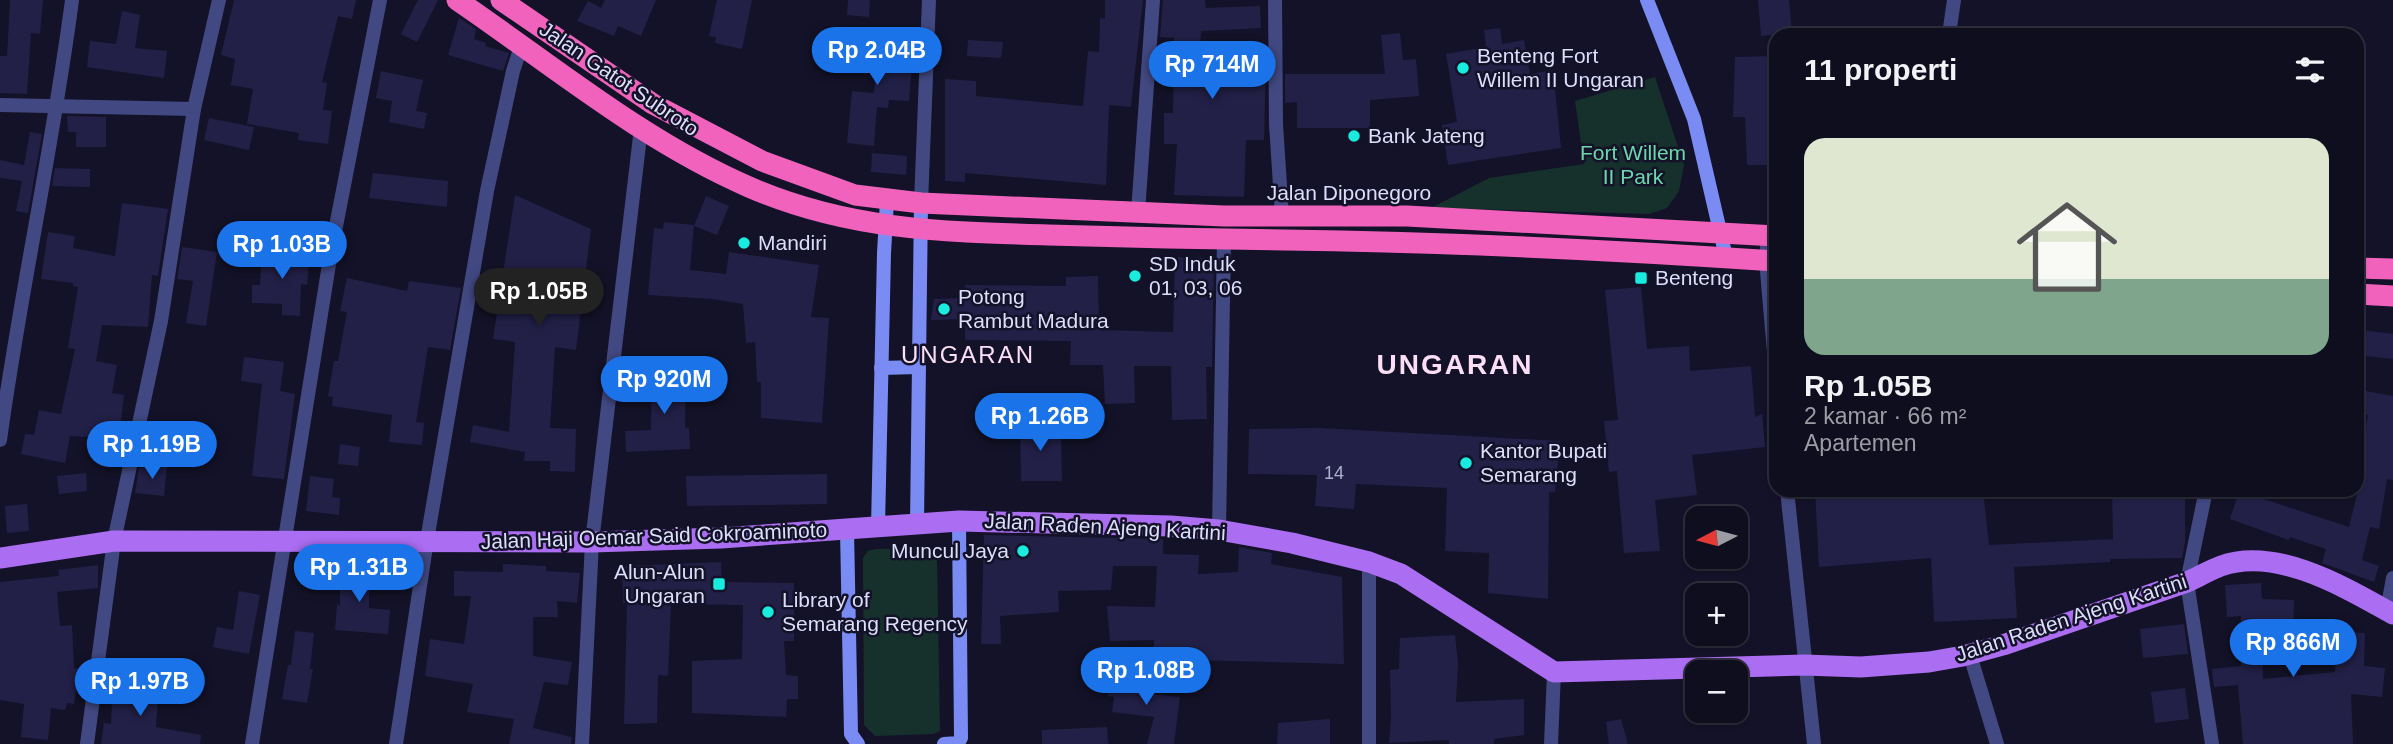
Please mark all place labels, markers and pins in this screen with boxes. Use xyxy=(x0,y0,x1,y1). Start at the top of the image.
pin: Rp 2.04B xyxy=(805,28,949,87)
pin: Rp 714M xyxy=(1147,42,1277,101)
place label: Benteng Fort Willem II Ungaran xyxy=(1477,44,1644,91)
marker: Benteng Fort Willem II Ungaran xyxy=(1455,60,1471,76)
place label: Bank Jateng xyxy=(1368,124,1485,147)
marker: Bank Jateng xyxy=(1346,128,1362,144)
pin: Rp 1.03B xyxy=(210,222,354,281)
place label: Mandiri xyxy=(758,231,827,254)
marker: Mandiri xyxy=(736,235,752,251)
place label: SD Induk 01, 03, 06 xyxy=(1149,252,1242,299)
place label: Benteng xyxy=(1655,266,1733,289)
pin: Rp 1.05B xyxy=(467,268,611,328)
marker: SD Induk 01, 03, 06 xyxy=(1127,268,1143,284)
marker: Benteng xyxy=(1633,270,1649,286)
place label: Potong Rambut Madura xyxy=(958,285,1109,332)
marker: Potong Rambut Madura xyxy=(936,301,952,317)
pin: Rp 920M xyxy=(599,356,729,416)
pin: Rp 1.26B xyxy=(968,393,1112,453)
pin: Rp 1.19B xyxy=(80,421,224,481)
place label: Kantor Bupati Semarang xyxy=(1480,439,1607,486)
marker: Kantor Bupati Semarang xyxy=(1458,455,1474,471)
place label: Muncul Jaya xyxy=(891,539,1009,562)
marker: Muncul Jaya xyxy=(1015,543,1031,559)
pin: Rp 1.31B xyxy=(287,544,431,604)
place label: Alun-Alun Ungaran xyxy=(614,560,705,607)
marker: Alun-Alun Ungaran xyxy=(711,576,727,592)
place label: Library of Semarang Regency xyxy=(782,588,968,635)
marker: Library of Semarang Regency xyxy=(760,604,776,620)
pin: Rp 866M xyxy=(2228,620,2358,679)
pin: Rp 1.08B xyxy=(1074,648,1218,707)
pin: Rp 1.97B xyxy=(68,658,212,718)

